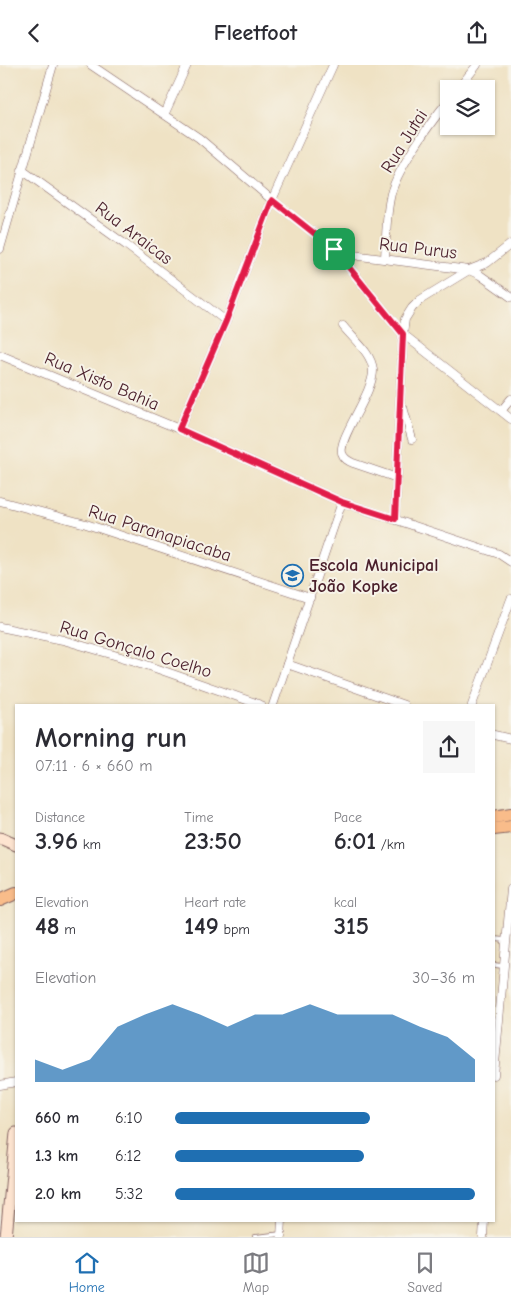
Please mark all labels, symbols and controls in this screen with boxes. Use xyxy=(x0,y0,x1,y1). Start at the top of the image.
icon: back xyxy=(20,19,48,47)
icon: share xyxy=(463,19,491,47)
text: Fleetfoot xyxy=(214,20,297,46)
map controls xyxy=(440,80,495,135)
button: layers xyxy=(440,80,495,135)
street label: Rua Jutai xyxy=(377,106,432,177)
street label: Rua Araicas xyxy=(91,198,176,269)
pin xyxy=(313,228,355,270)
street label: Rua Purus xyxy=(378,233,458,264)
icon: arrive xyxy=(320,235,348,263)
street label: Rua Xisto Bahia xyxy=(41,348,162,415)
street label: Rua Paranapiacaba xyxy=(86,500,234,566)
place label: Escola Municipal João Kopke xyxy=(309,555,438,597)
school or university icon: Escola Municipal João Kopke xyxy=(281,563,305,587)
street label: Rua Gonçalo Coelho xyxy=(57,616,214,683)
button: share xyxy=(423,721,475,773)
text: Morning run xyxy=(35,722,187,754)
text: 07:11 · 6 × 660 m xyxy=(35,757,152,775)
text: Distance xyxy=(35,809,85,826)
text: Time xyxy=(184,809,213,826)
text: Pace xyxy=(334,809,362,826)
text: 3.96 xyxy=(35,826,78,855)
text: 23:50 xyxy=(184,826,242,855)
text: 6:01 xyxy=(334,826,376,855)
text: km xyxy=(78,836,101,853)
text: /km xyxy=(376,836,405,853)
text: Elevation xyxy=(35,894,89,911)
text: Heart rate xyxy=(184,894,246,911)
text: kcal xyxy=(334,894,357,911)
text: 48 xyxy=(35,911,60,940)
text: 149 xyxy=(184,911,219,940)
text: 315 xyxy=(334,911,369,940)
text: m xyxy=(60,921,76,938)
text: bpm xyxy=(219,921,250,938)
text: Elevation xyxy=(35,969,96,987)
text: 30–36 m xyxy=(412,969,475,987)
text: 660 m xyxy=(35,1109,79,1127)
text: 6:10 xyxy=(115,1109,143,1127)
text: 1.3 km xyxy=(35,1147,78,1165)
text: 6:12 xyxy=(115,1147,141,1165)
text: 2.0 km xyxy=(35,1185,81,1203)
text: 5:32 xyxy=(115,1185,143,1203)
tab: Home xyxy=(69,1249,105,1296)
tab: Map xyxy=(242,1249,270,1296)
tab: Saved xyxy=(407,1249,442,1296)

